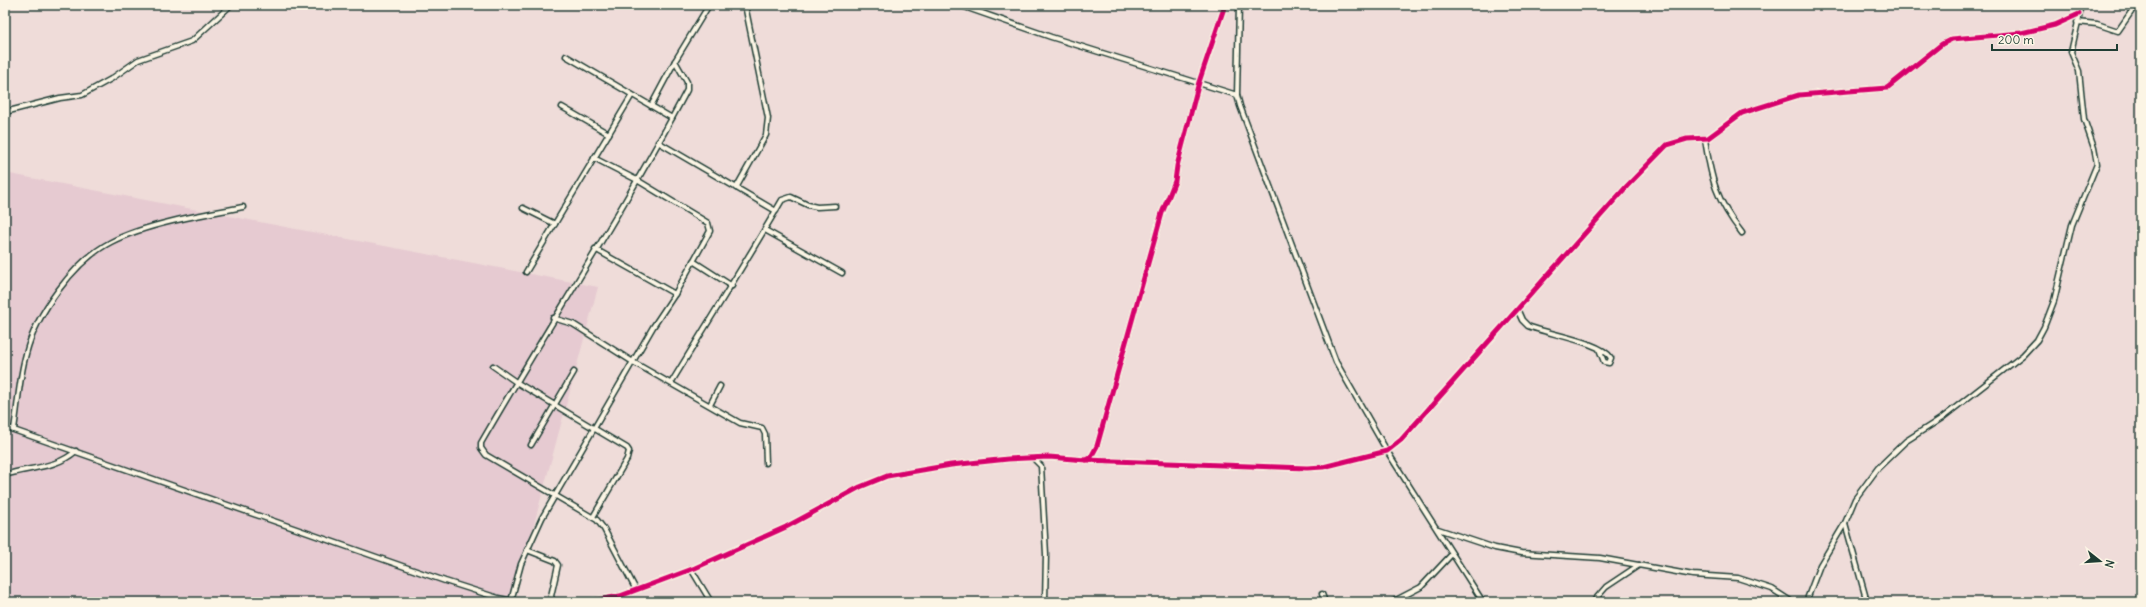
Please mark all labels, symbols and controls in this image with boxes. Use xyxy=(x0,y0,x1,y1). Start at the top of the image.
scale bar xyxy=(1992,26,2117,52)
text: 200 m xyxy=(1998,32,2034,47)
north arrow xyxy=(2080,541,2120,581)
text: N xyxy=(2102,558,2117,570)

